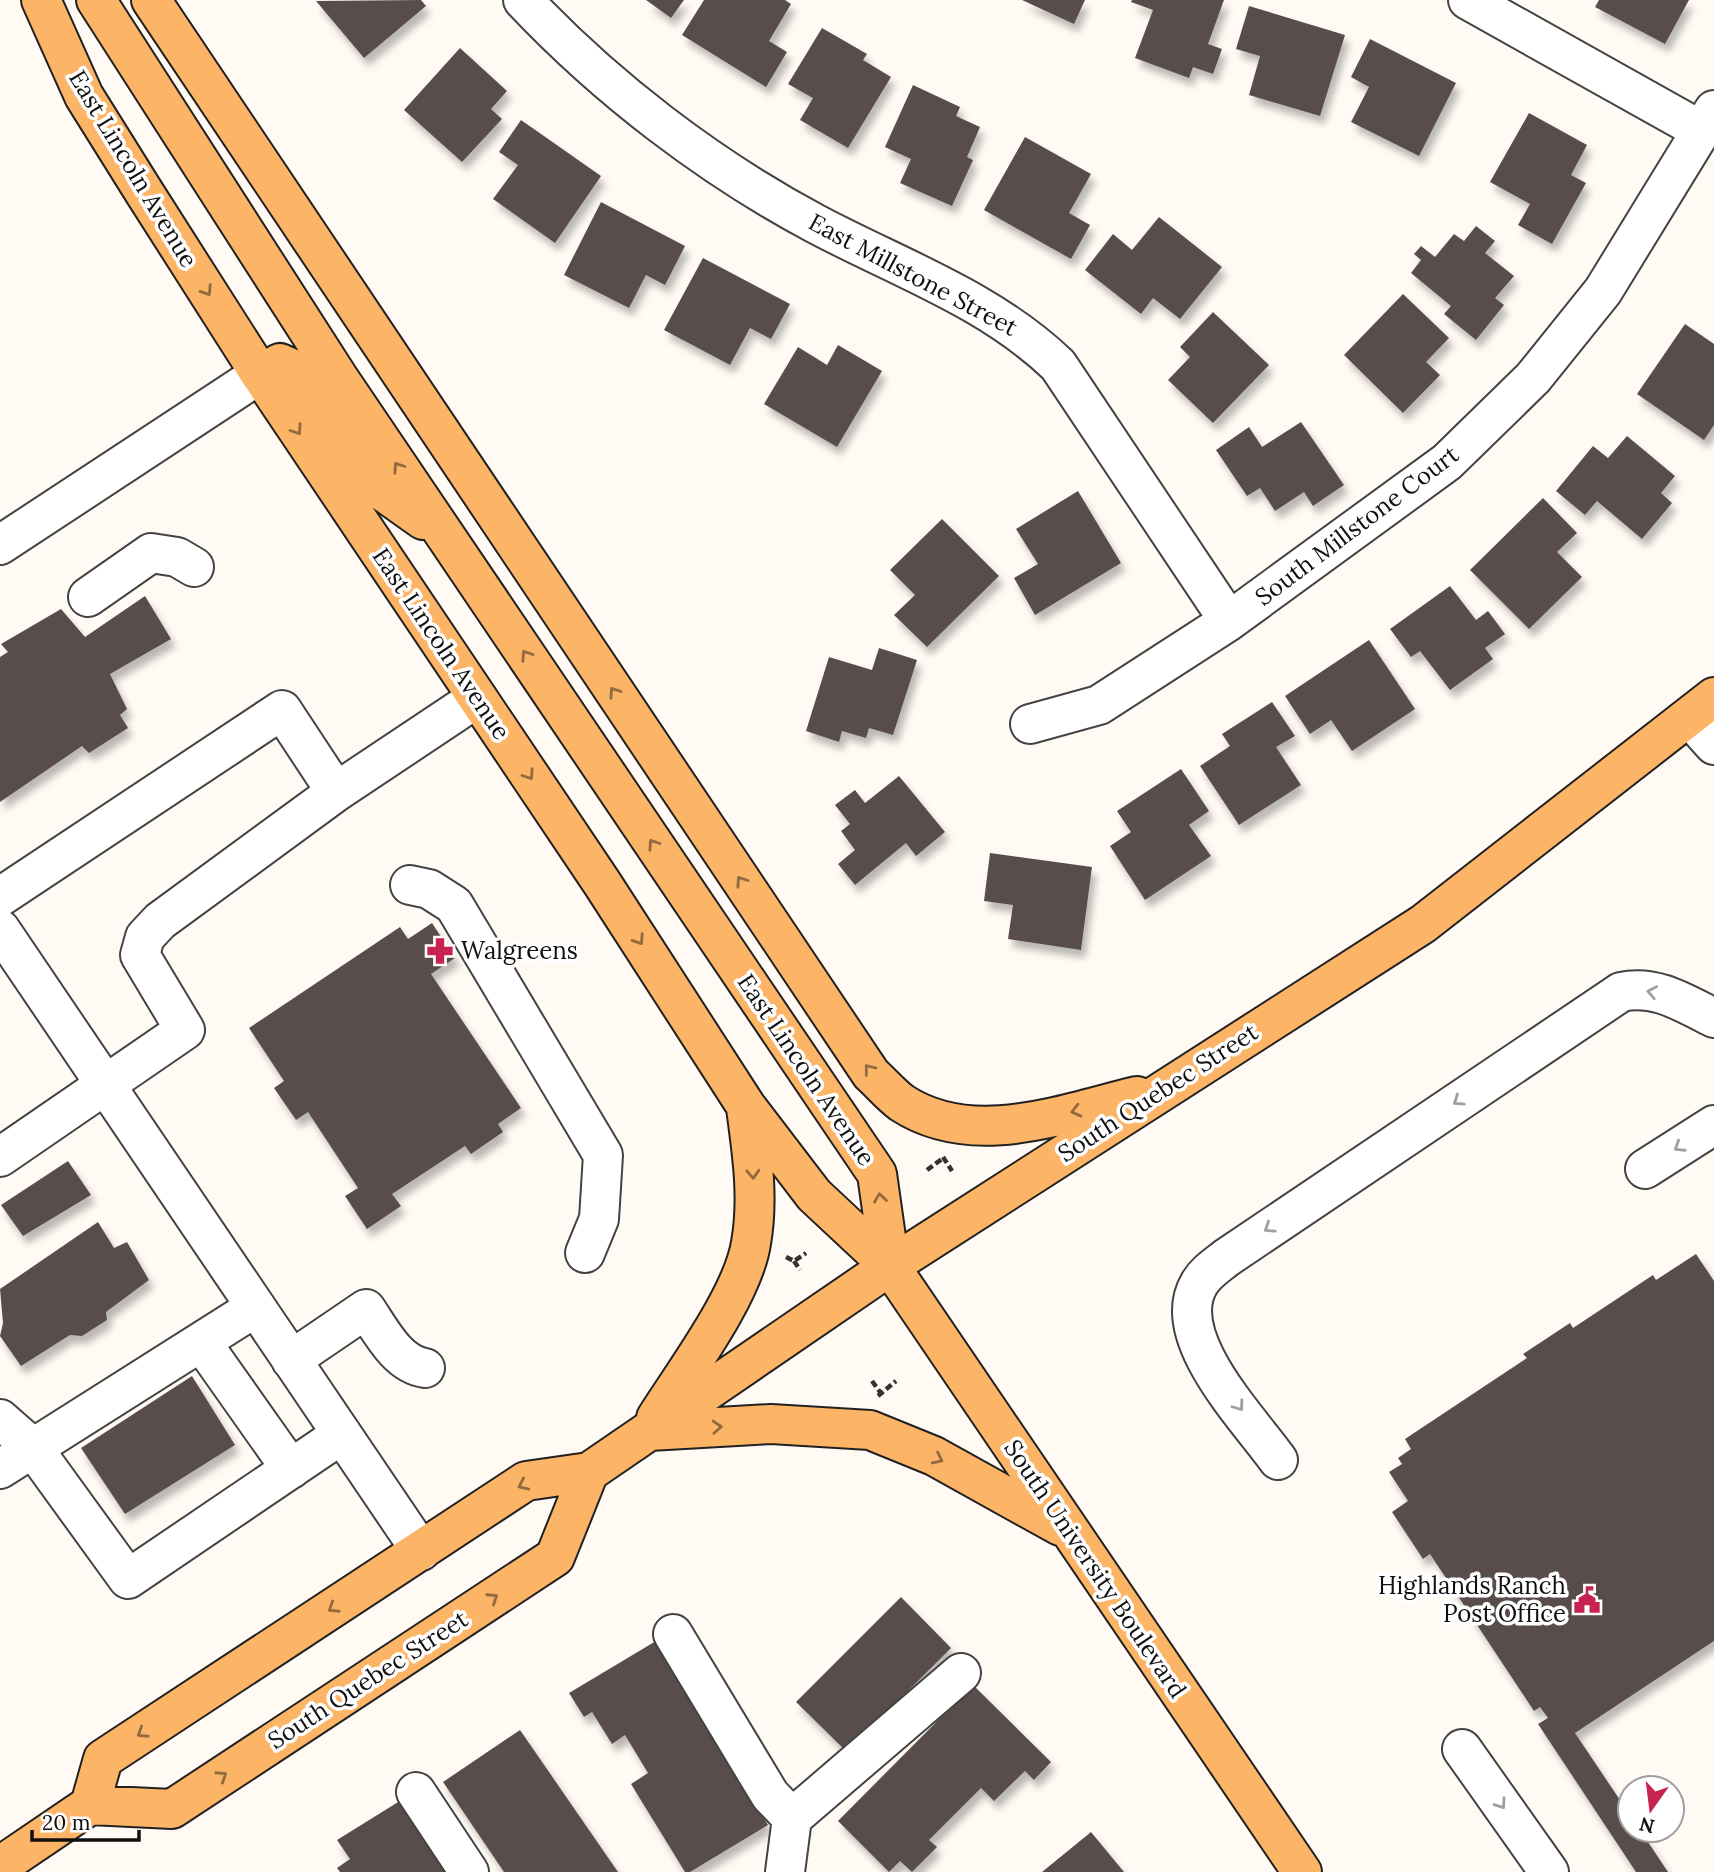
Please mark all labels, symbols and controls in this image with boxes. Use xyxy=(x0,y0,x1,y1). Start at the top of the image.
street label: East Lincoln Avenue xyxy=(62,64,205,273)
street label: East Millstone Street xyxy=(803,206,1024,343)
one-way arrow xyxy=(198,283,211,296)
one-way arrow xyxy=(289,423,302,436)
street label: South Millstone Court xyxy=(1249,438,1465,612)
one-way arrow xyxy=(394,462,406,475)
street label: East Lincoln Avenue xyxy=(366,542,517,746)
one-way arrow xyxy=(521,650,534,663)
one-way arrow xyxy=(610,687,623,700)
one-way arrow xyxy=(521,767,533,780)
one-way arrow xyxy=(648,838,661,851)
one-way arrow xyxy=(737,876,749,889)
one-way arrow xyxy=(631,932,643,945)
place label: Walgreens xyxy=(461,935,578,966)
pharmacy icon: Walgreens xyxy=(425,936,455,966)
street label: East Lincoln Avenue xyxy=(731,968,882,1172)
one-way arrow xyxy=(1646,985,1658,1000)
street label: South Quebec Street xyxy=(1052,1016,1264,1169)
one-way arrow xyxy=(864,1065,877,1077)
one-way arrow xyxy=(1453,1093,1466,1105)
one-way arrow xyxy=(1070,1103,1082,1117)
one-way arrow xyxy=(1674,1139,1687,1152)
one-way arrow xyxy=(746,1169,761,1180)
one-way arrow xyxy=(873,1192,888,1204)
one-way arrow xyxy=(1264,1220,1277,1233)
one-way arrow xyxy=(1231,1398,1243,1411)
one-way arrow xyxy=(711,1420,722,1435)
street label: South University Boulevard xyxy=(997,1434,1193,1704)
one-way arrow xyxy=(931,1450,943,1464)
one-way arrow xyxy=(518,1477,530,1491)
place label: Highlands Ranch Post Office xyxy=(1378,1570,1566,1629)
public building icon: Highlands Ranch Post Office xyxy=(1572,1585,1602,1615)
one-way arrow xyxy=(486,1593,499,1606)
one-way arrow xyxy=(327,1600,340,1613)
street label: South Quebec Street xyxy=(262,1603,474,1756)
one-way arrow xyxy=(137,1725,150,1738)
one-way arrow xyxy=(214,1772,227,1785)
north arrow xyxy=(1616,1774,1686,1844)
one-way arrow xyxy=(1493,1796,1505,1809)
scale bar xyxy=(32,1798,138,1842)
text: 20 m xyxy=(42,1809,91,1836)
text: N xyxy=(1637,1812,1657,1839)

